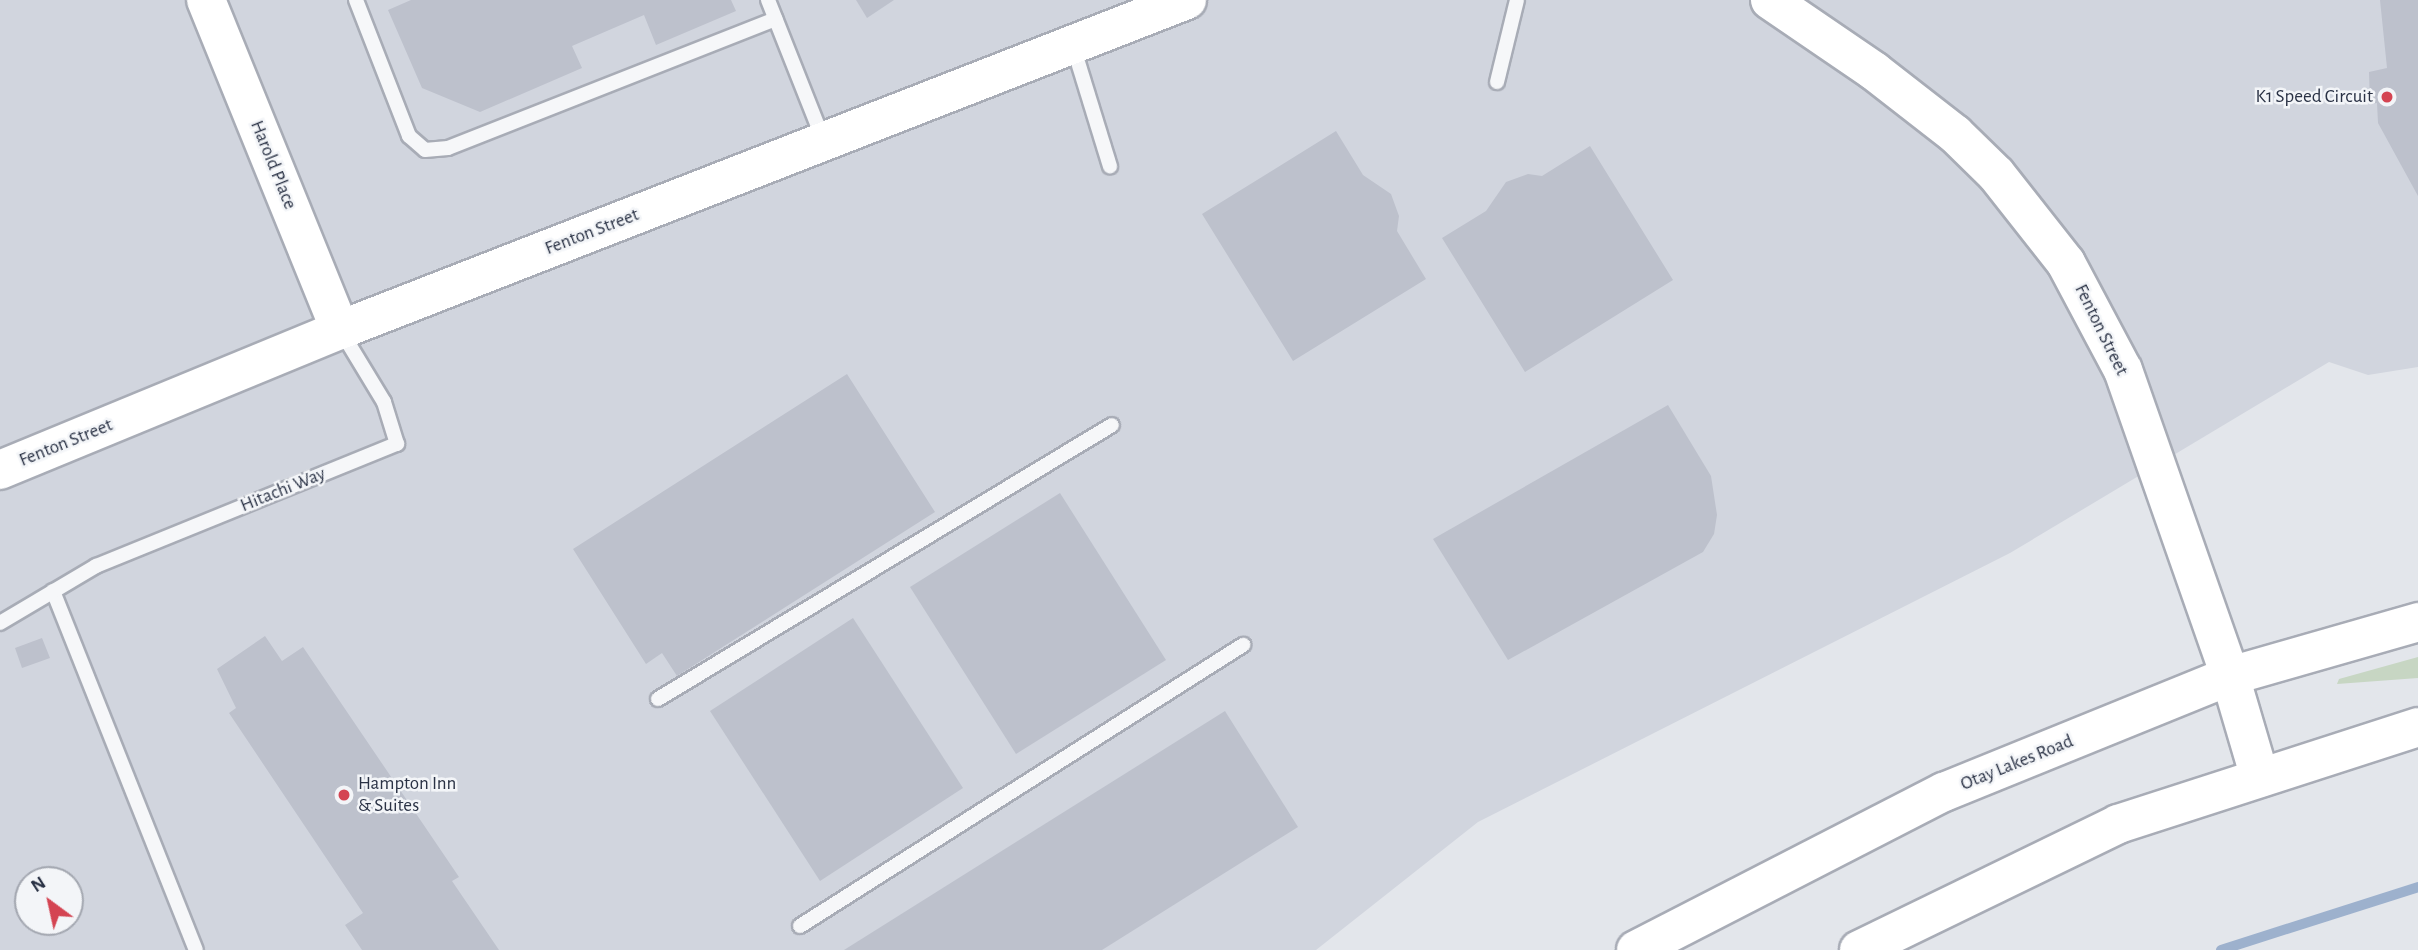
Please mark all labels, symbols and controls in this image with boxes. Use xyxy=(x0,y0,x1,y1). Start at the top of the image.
place label: K1 Speed Circuit xyxy=(2256,86,2373,108)
marker: K1 Speed Circuit xyxy=(2379,89,2395,105)
street label: Harold Place xyxy=(245,117,301,213)
street label: Fenton Street xyxy=(542,204,642,260)
street label: Fenton Street xyxy=(2069,281,2133,379)
street label: Fenton Street xyxy=(16,414,116,472)
street label: Hitachi Way xyxy=(237,463,329,517)
street label: Otay Lakes Road xyxy=(1957,730,2077,796)
place label: Hampton Inn & Suites xyxy=(358,773,456,817)
marker: Hampton Inn & Suites xyxy=(336,787,352,803)
north arrow xyxy=(14,866,84,936)
text: N xyxy=(28,873,49,896)

